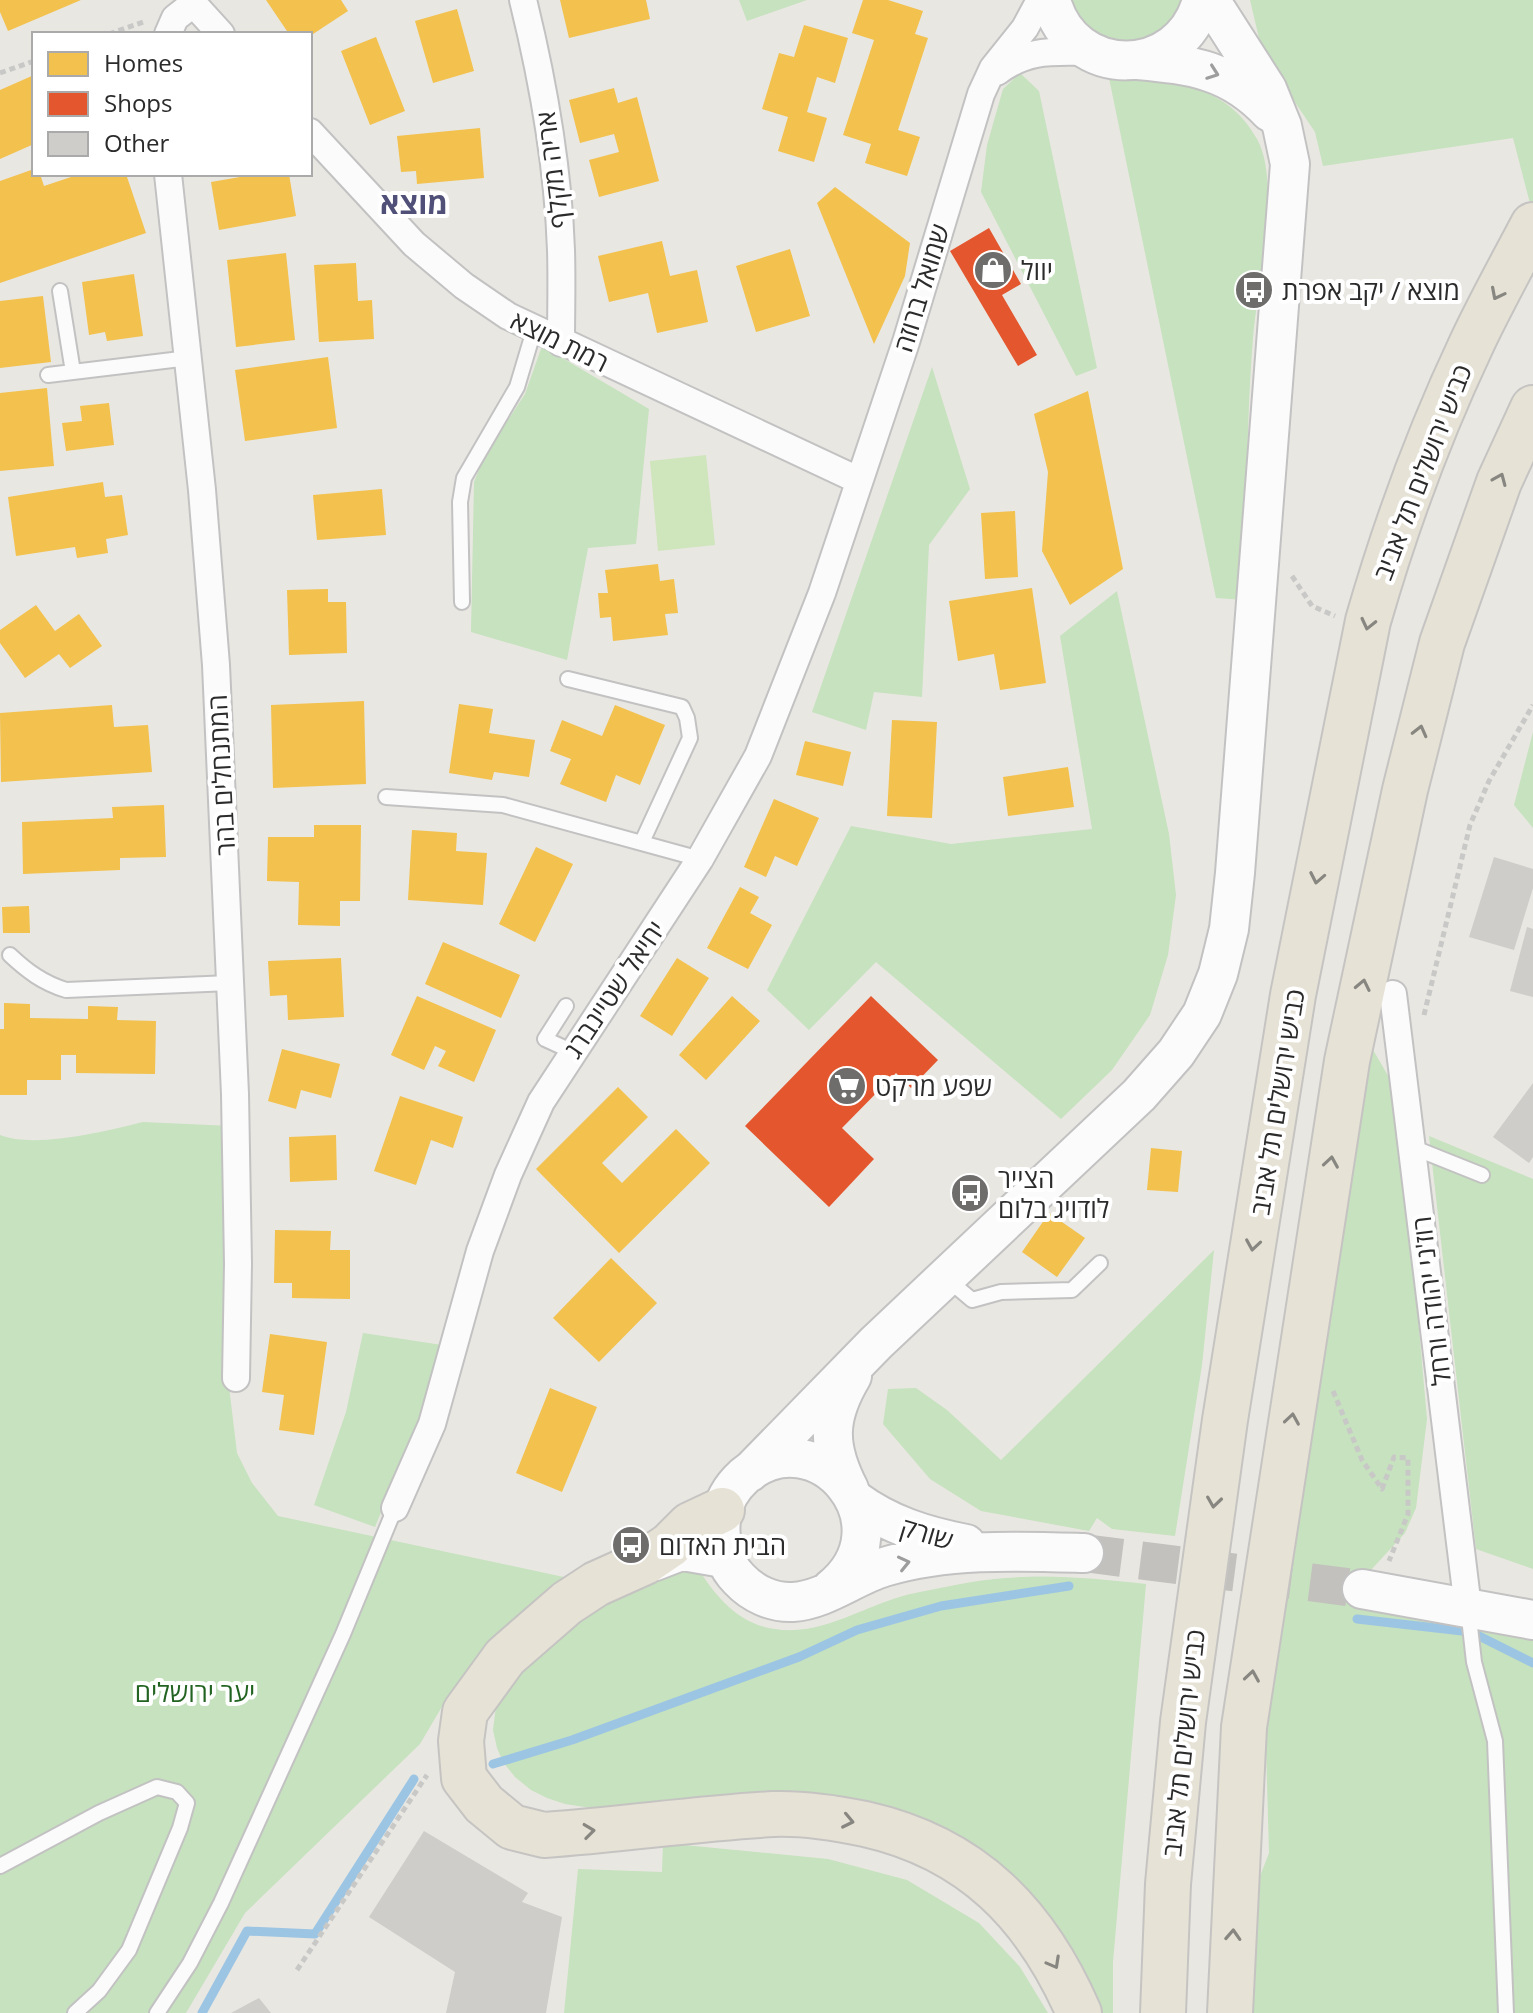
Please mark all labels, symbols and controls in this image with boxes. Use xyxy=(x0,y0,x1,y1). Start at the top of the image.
legend xyxy=(32,32,312,176)
text: Homes xyxy=(104,46,183,79)
one-way arrow xyxy=(1206,63,1220,80)
text: Shops xyxy=(104,86,172,119)
street label: אריה מקלף xyxy=(527,109,577,231)
text: Other xyxy=(104,126,169,159)
district label: מוצא xyxy=(380,182,448,223)
street label: שמואל ברוזה xyxy=(884,220,958,356)
shop icon: יוול xyxy=(972,249,1014,291)
place label: יוול xyxy=(1021,252,1053,288)
bus stop icon: מוצא / יקב אפרת xyxy=(1233,269,1275,311)
place label: מוצא / יקב אפרת xyxy=(1282,272,1460,308)
one-way arrow xyxy=(1492,286,1507,301)
street label: רמת מוצא xyxy=(505,302,615,380)
street label: כביש ירושלים תל אביב xyxy=(1364,359,1480,585)
one-way arrow xyxy=(1491,473,1507,487)
one-way arrow xyxy=(1361,616,1378,630)
street label: המתנחלים בהר xyxy=(199,694,243,856)
one-way arrow xyxy=(1411,725,1428,739)
one-way arrow xyxy=(1309,871,1326,885)
street label: יחיאל שטיינברג xyxy=(555,913,673,1065)
one-way arrow xyxy=(1354,979,1371,992)
street label: כביש ירושלים תל אביב xyxy=(1241,986,1313,1218)
supermarket icon: שפע מרקט xyxy=(826,1065,868,1107)
place label: שפע מרקט xyxy=(875,1068,992,1104)
one-way arrow xyxy=(1322,1155,1339,1169)
place label: הצייר לודויג בלום xyxy=(998,1160,1109,1226)
bus stop icon: הצייר לודויג בלום xyxy=(949,1172,991,1214)
street label: רוז'ני יהודה ורחל xyxy=(1403,1214,1459,1388)
one-way arrow xyxy=(1245,1238,1262,1252)
one-way arrow xyxy=(1282,1412,1299,1426)
one-way arrow xyxy=(1206,1495,1223,1509)
street label: שורק xyxy=(896,1508,958,1558)
bus stop icon: הבית האדום xyxy=(610,1524,652,1566)
place label: הבית האדום xyxy=(659,1527,786,1563)
one-way arrow xyxy=(897,1555,911,1572)
street label: כביש ירושלים תל אביב xyxy=(1153,1628,1213,1858)
one-way arrow xyxy=(1243,1669,1260,1683)
park label: יער ירושלים xyxy=(135,1674,255,1710)
one-way arrow xyxy=(841,1812,854,1829)
one-way arrow xyxy=(582,1823,596,1840)
one-way arrow xyxy=(1224,1928,1241,1941)
one-way arrow xyxy=(1045,1955,1060,1969)

